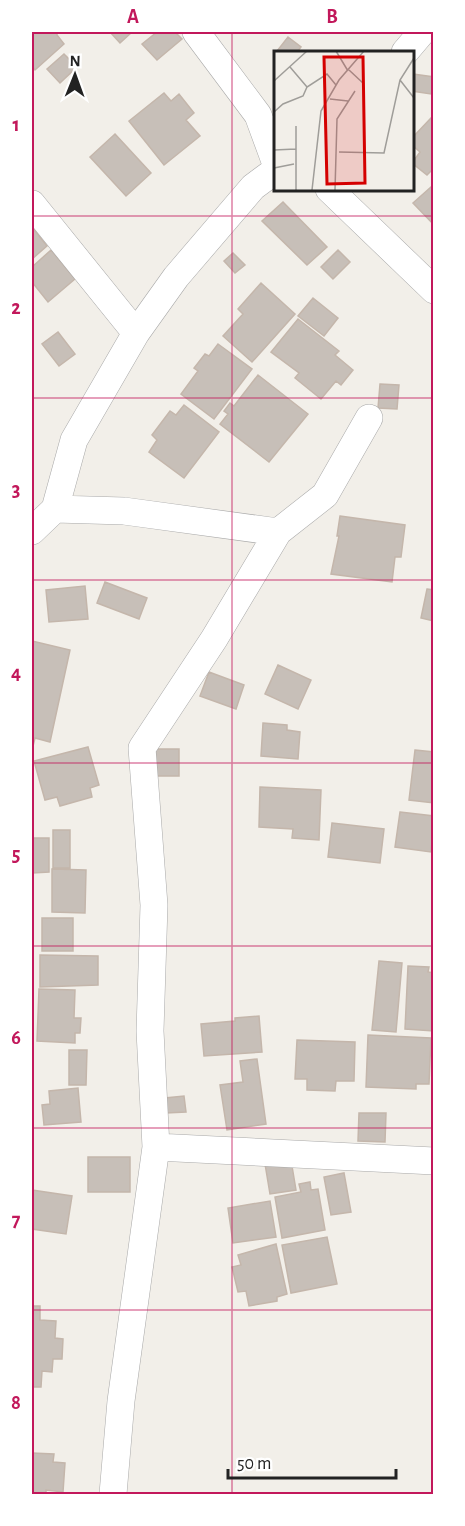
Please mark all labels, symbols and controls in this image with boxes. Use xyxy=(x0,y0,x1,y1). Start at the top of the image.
text: A xyxy=(127,7,139,27)
text: B xyxy=(326,7,338,27)
north arrow xyxy=(45,45,105,105)
inset map xyxy=(274,51,414,190)
text: N xyxy=(70,53,81,69)
text: 1 xyxy=(12,115,20,135)
text: 2 xyxy=(11,298,21,318)
text: 3 xyxy=(12,480,20,500)
text: 4 xyxy=(11,663,21,683)
text: 5 xyxy=(12,845,20,865)
text: 6 xyxy=(11,1028,21,1048)
text: 7 xyxy=(12,1210,21,1230)
text: 8 xyxy=(11,1393,21,1413)
scale bar xyxy=(228,1442,396,1480)
text: 50 m xyxy=(237,1455,271,1473)

